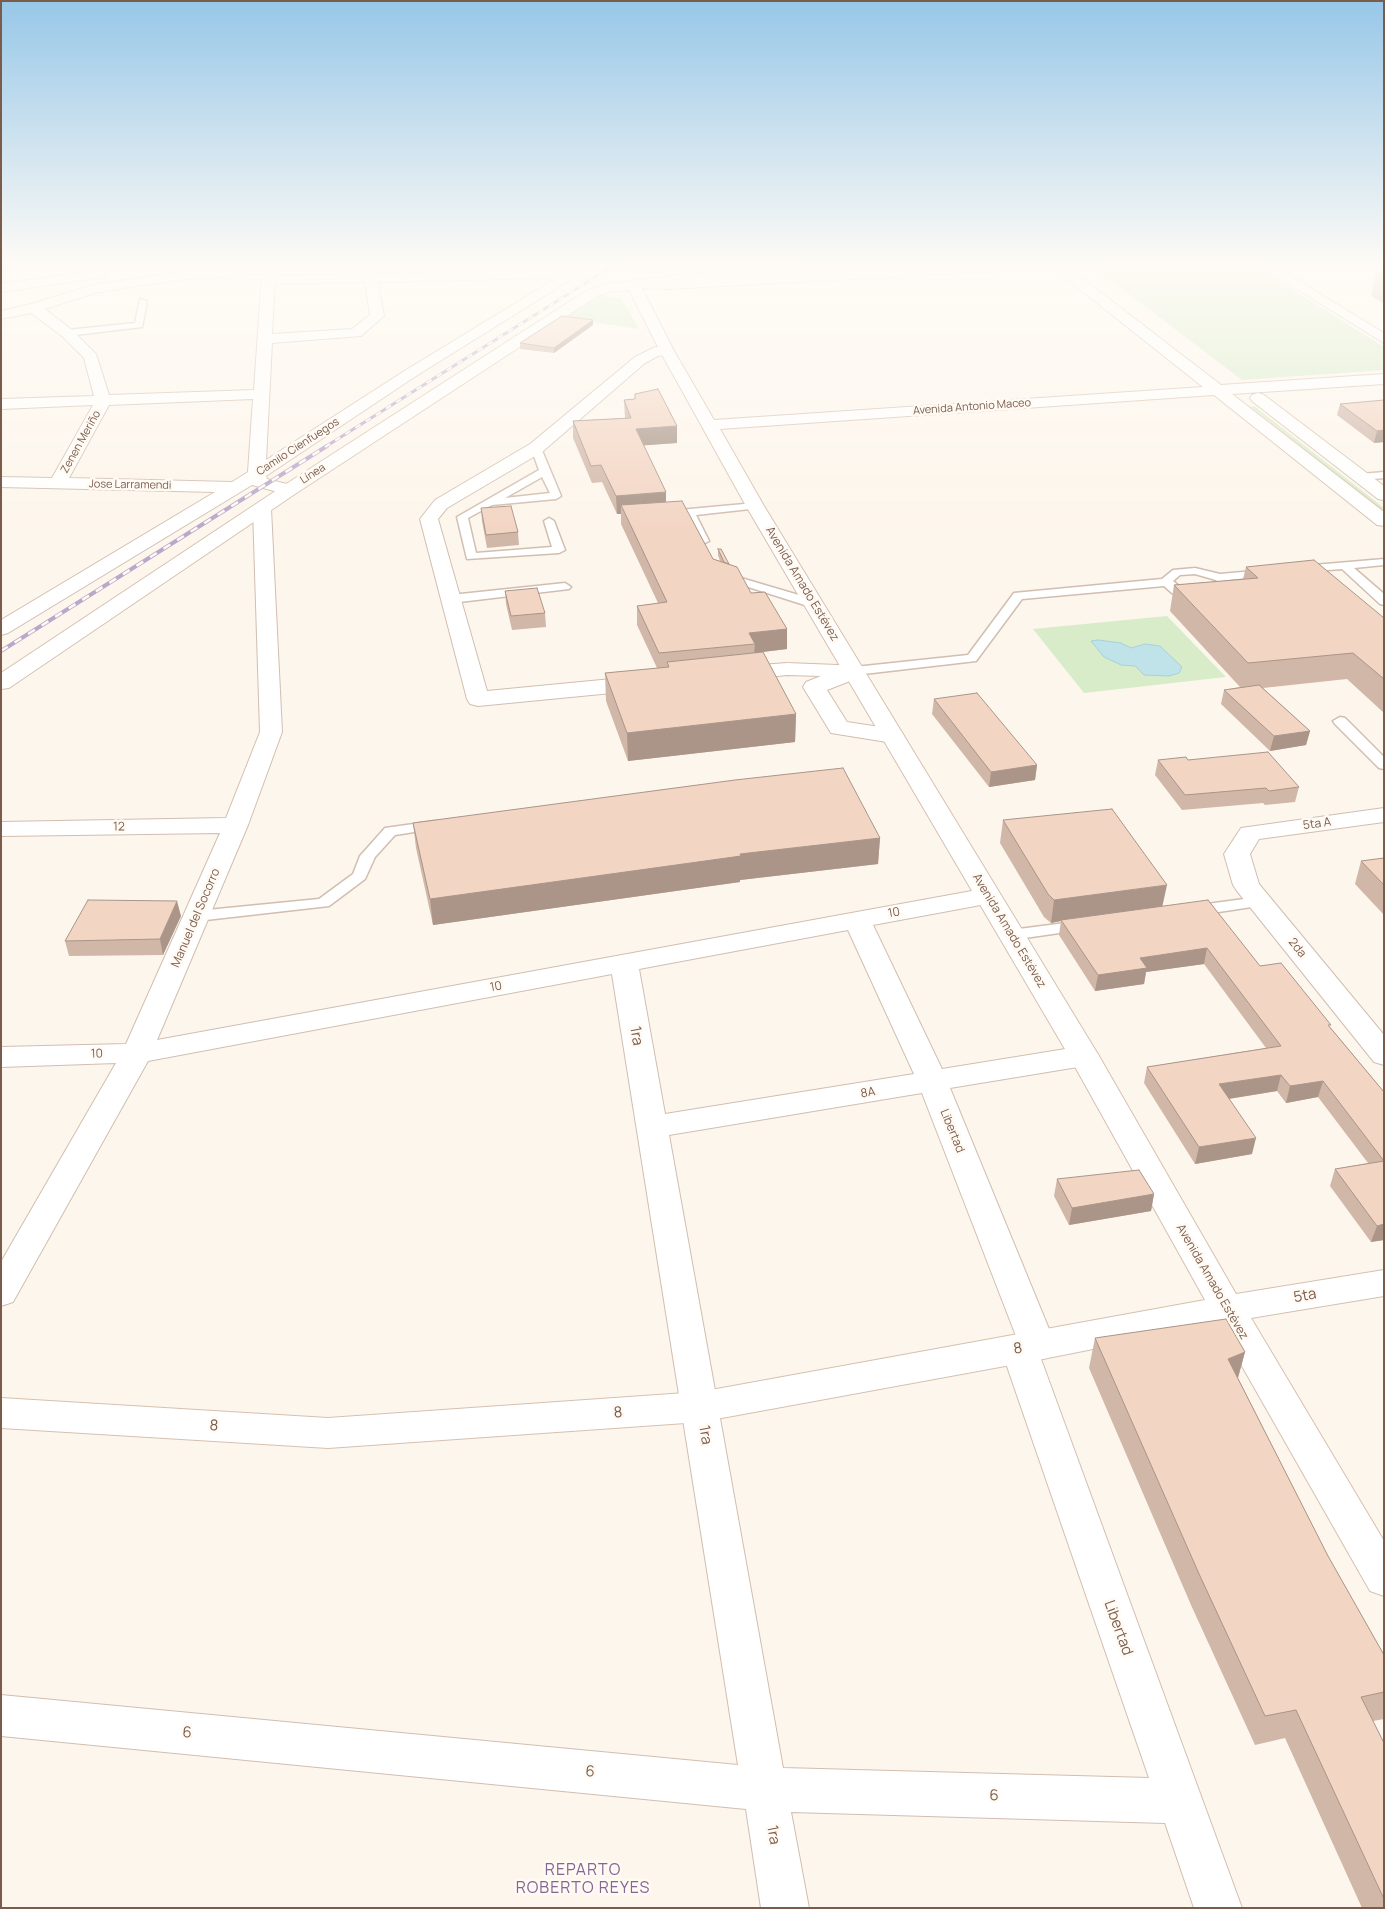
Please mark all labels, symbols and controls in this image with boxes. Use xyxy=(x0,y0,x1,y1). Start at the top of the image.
street label: Avenida Antonio Maceo xyxy=(913,396,1031,418)
street label: Zenen Meriño xyxy=(58,408,104,476)
street label: Camilo Cienfuegos xyxy=(254,415,342,479)
street label: Línea xyxy=(298,461,328,487)
street label: Jose Larramendi xyxy=(89,478,171,492)
street label: Avenida Amado Estévez xyxy=(762,524,842,644)
street label: 5ta A xyxy=(1302,815,1332,833)
street label: 12 xyxy=(113,820,125,834)
street label: Manuel del Socorro xyxy=(169,866,223,970)
street label: Avenida Amado Estévez xyxy=(969,871,1049,991)
street label: 10 xyxy=(887,905,901,921)
street label: 2da xyxy=(1285,935,1309,961)
street label: 10 xyxy=(489,979,503,995)
street label: 1ra xyxy=(625,1025,647,1047)
street label: 10 xyxy=(91,1047,103,1061)
street label: 8A xyxy=(860,1085,876,1101)
street label: Libertad xyxy=(937,1107,967,1155)
street label: Avenida Amado Estévez xyxy=(1173,1222,1251,1342)
street label: 5ta xyxy=(1292,1285,1318,1307)
street label: 8 xyxy=(1012,1339,1024,1359)
street label: 8 xyxy=(613,1404,623,1422)
street label: 8 xyxy=(209,1417,219,1435)
street label: 1ra xyxy=(694,1424,716,1446)
street label: Libertad xyxy=(1100,1598,1136,1658)
street label: 6 xyxy=(181,1724,193,1742)
street label: 6 xyxy=(584,1763,596,1781)
street label: 6 xyxy=(989,1787,999,1805)
street label: 1ra xyxy=(762,1824,784,1846)
district label: REPARTO ROBERTO REYES xyxy=(514,1861,652,1899)

